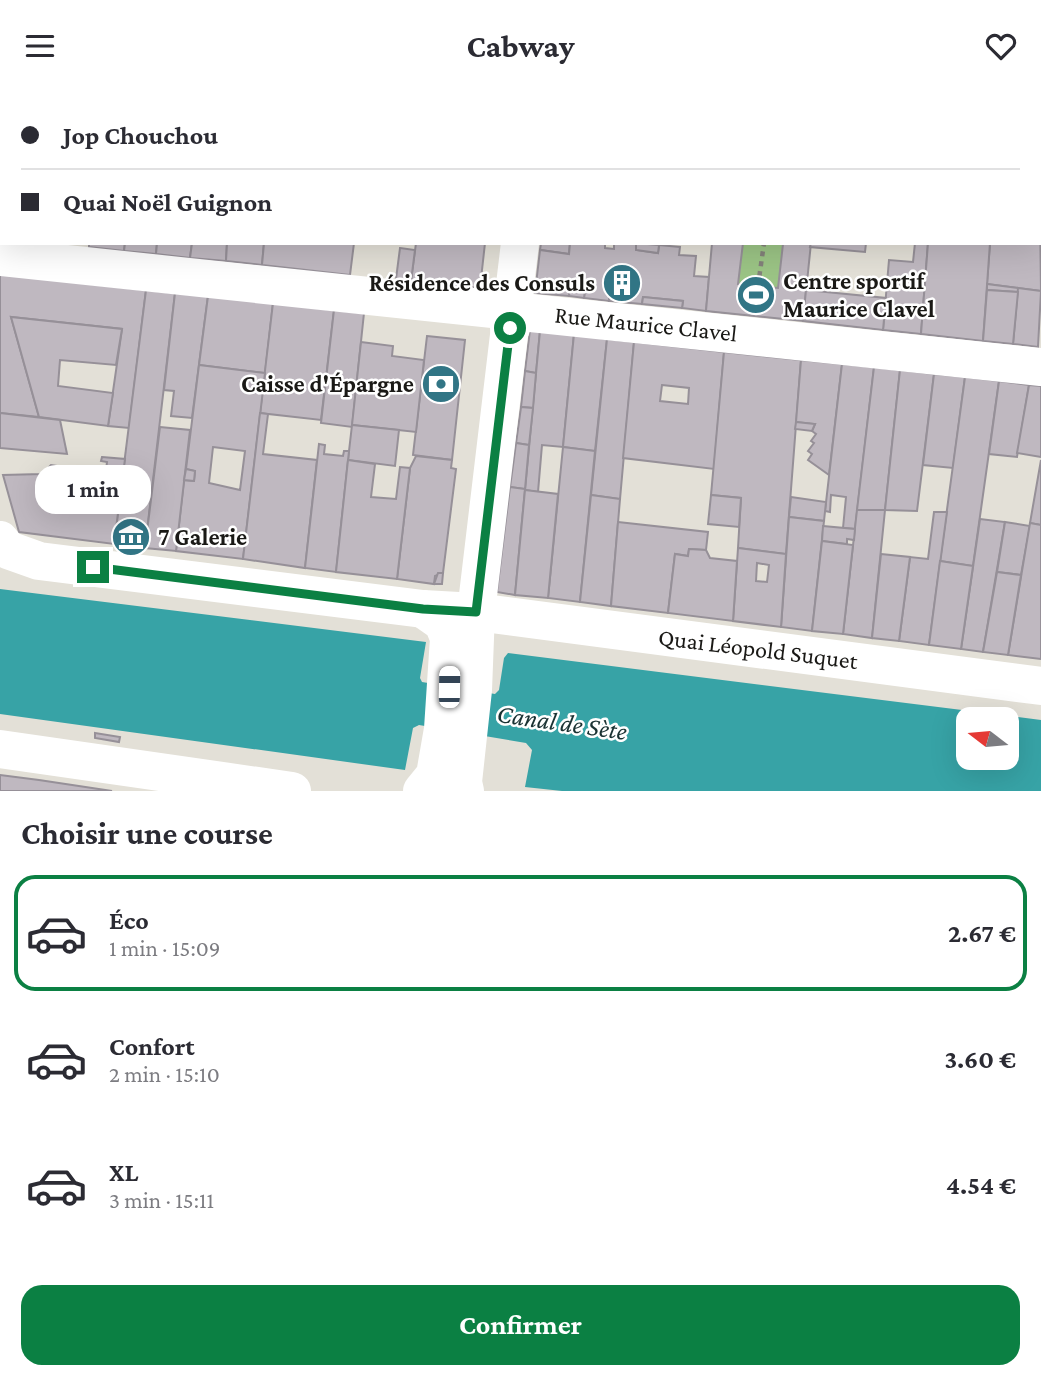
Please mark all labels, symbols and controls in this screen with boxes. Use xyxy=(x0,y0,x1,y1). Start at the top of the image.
icon: menu xyxy=(21,27,59,65)
icon: heart xyxy=(982,27,1020,65)
text: Cabway xyxy=(466,28,575,64)
text: Jop Chouchou xyxy=(63,121,218,150)
text: Quai Noël Guignon xyxy=(63,188,272,217)
building icon: Résidence des Consuls xyxy=(601,262,643,304)
place label: Centre sportif Maurice Clavel xyxy=(783,267,935,322)
place label: Résidence des Consuls xyxy=(369,269,595,296)
sports icon: Centre sportif Maurice Clavel xyxy=(735,274,777,316)
street label: Rue Maurice Clavel xyxy=(553,300,739,347)
route start xyxy=(494,312,526,344)
bank icon: Caisse d'Épargne xyxy=(420,363,462,405)
place label: Caisse d'Épargne xyxy=(241,370,414,397)
callout: 1 min xyxy=(35,465,151,515)
text: 1 min xyxy=(67,476,119,502)
museum icon: 7 Galerie xyxy=(110,516,152,558)
place label: 7 Galerie xyxy=(158,523,247,550)
route end xyxy=(77,551,109,583)
street label: Quai Léopold Suquet xyxy=(657,623,860,674)
car xyxy=(439,666,460,708)
water label: Canal de Sète xyxy=(495,699,629,746)
north arrow xyxy=(956,707,1018,770)
map controls xyxy=(956,707,1019,770)
text: Choisir une course xyxy=(21,815,273,851)
icon: car xyxy=(25,902,88,965)
text: Éco xyxy=(109,906,149,935)
text: 2.67 € xyxy=(948,919,1016,948)
text: 1 min · 15:09 xyxy=(109,935,220,961)
icon: car xyxy=(25,1028,88,1091)
text: Confort xyxy=(109,1032,195,1061)
text: 3.60 € xyxy=(944,1045,1016,1074)
text: 2 min · 15:10 xyxy=(109,1061,220,1087)
icon: car xyxy=(25,1154,88,1217)
text: XL xyxy=(109,1158,138,1187)
text: 4.54 € xyxy=(946,1171,1016,1200)
text: 3 min · 15:11 xyxy=(109,1187,214,1213)
button: Confirmer xyxy=(21,1285,1020,1365)

